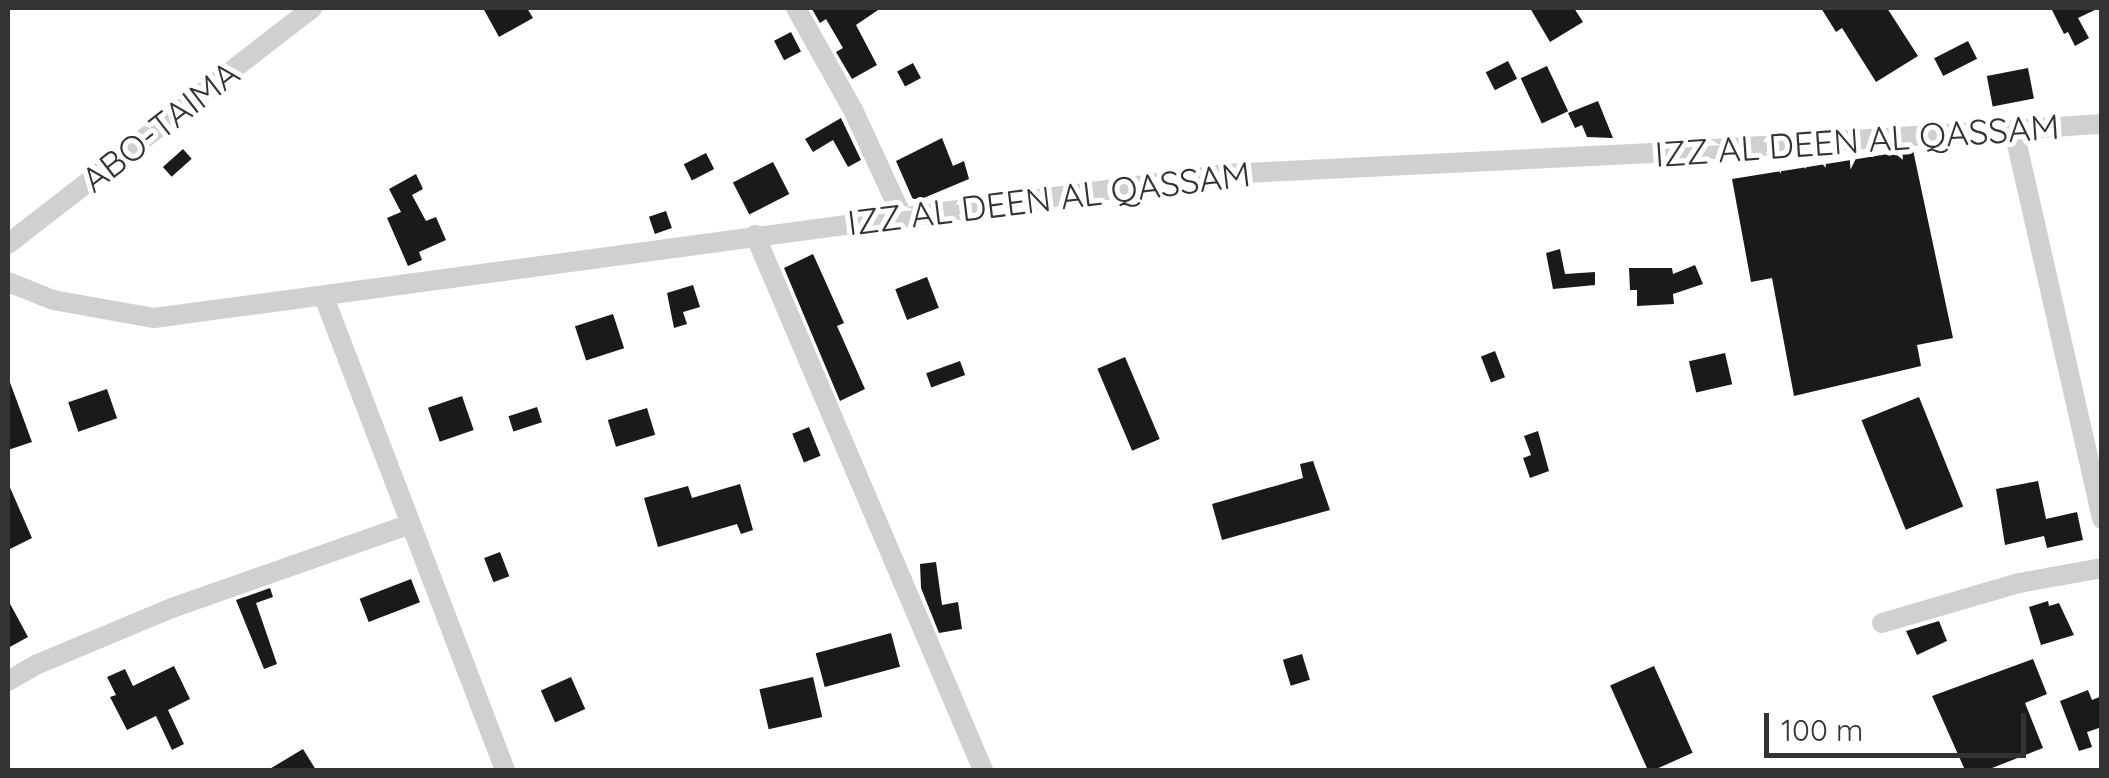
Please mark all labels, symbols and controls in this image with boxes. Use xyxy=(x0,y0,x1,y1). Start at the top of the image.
street label: ABO-TAIMA xyxy=(73,51,247,201)
street label: IZZ AL DEEN AL QASSAM xyxy=(1653,105,2061,175)
street label: IZZ AL DEEN AL QASSAM xyxy=(845,152,1253,244)
scale bar xyxy=(1769,693,2032,755)
text: 100 m xyxy=(1781,711,1863,749)

